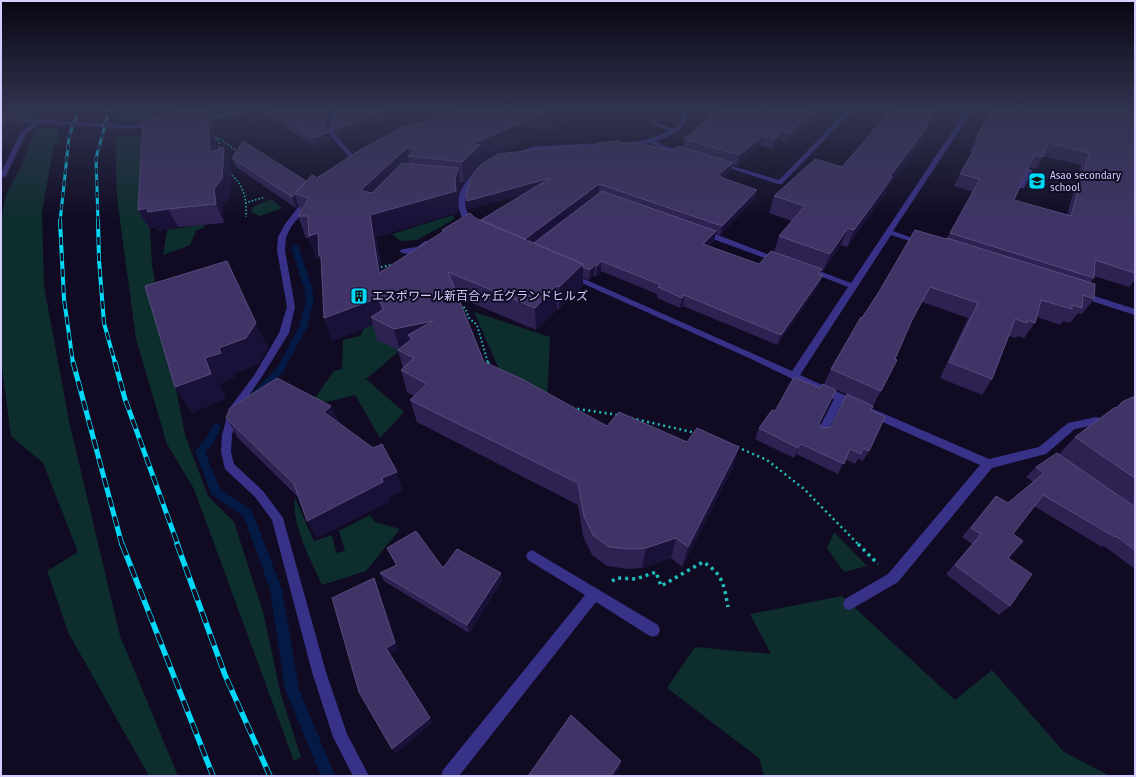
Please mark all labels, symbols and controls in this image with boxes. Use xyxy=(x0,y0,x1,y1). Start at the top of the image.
place label: Asao secondary school xyxy=(1050,170,1121,194)
school or university icon: Asao secondary school xyxy=(1027,171,1047,191)
building icon: エスポワール新百合ヶ丘グランドヒルズ xyxy=(349,286,369,306)
place label: エスポワール新百合ヶ丘グランドヒルズ xyxy=(372,289,588,303)

